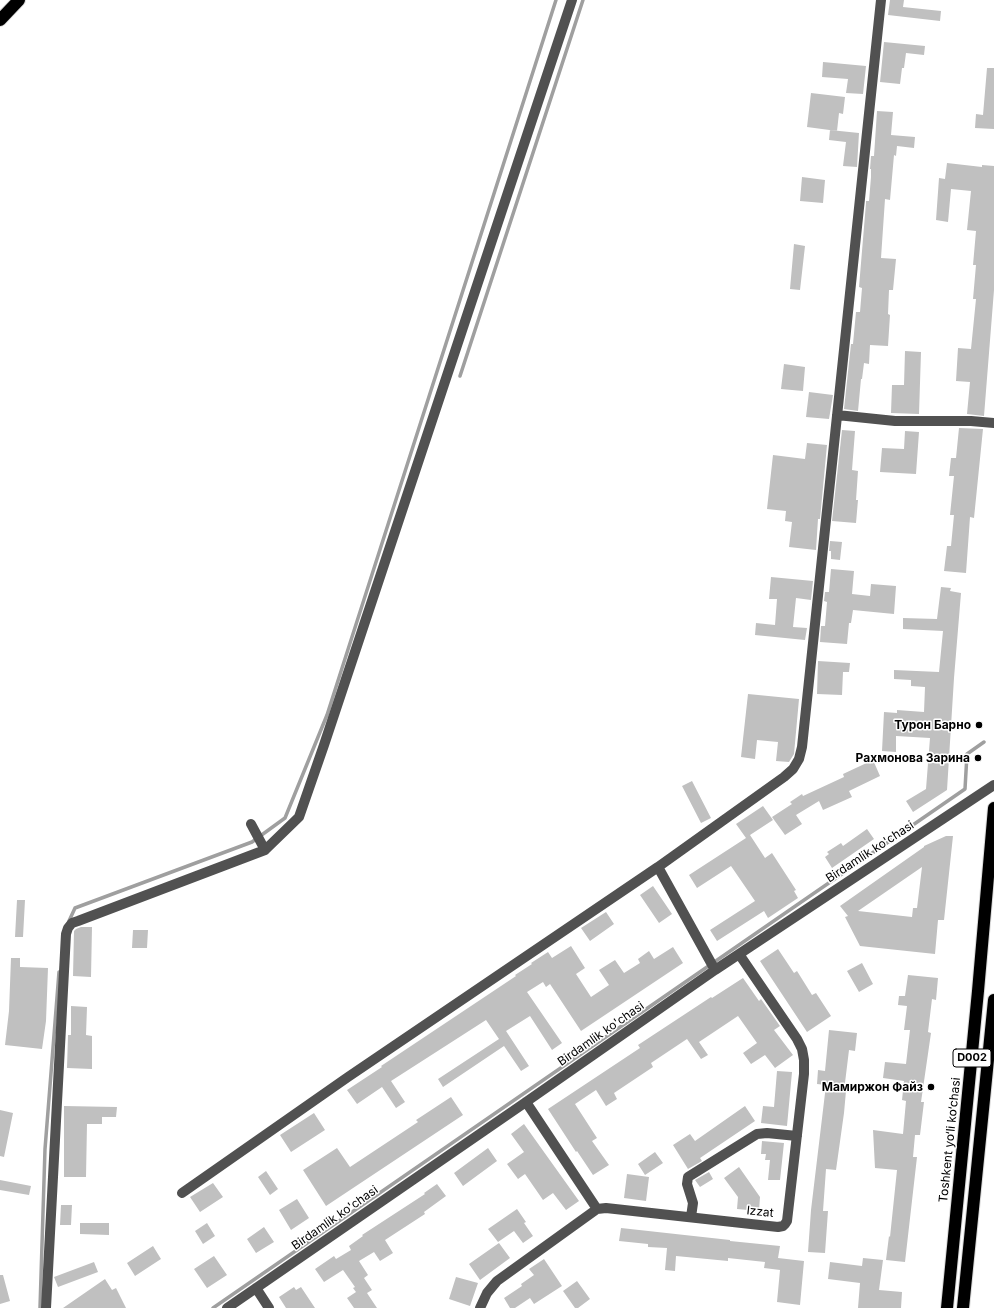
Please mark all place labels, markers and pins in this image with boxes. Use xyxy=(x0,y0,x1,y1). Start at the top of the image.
place label: Турон Барно xyxy=(894,718,971,732)
marker: Турон Барно xyxy=(974,720,984,730)
place label: Рахмонова Зарина xyxy=(856,751,970,765)
marker: Рахмонова Зарина xyxy=(973,753,983,763)
place label: Мамиржон Файз xyxy=(822,1080,923,1094)
marker: Мамиржон Файз xyxy=(926,1082,936,1092)

